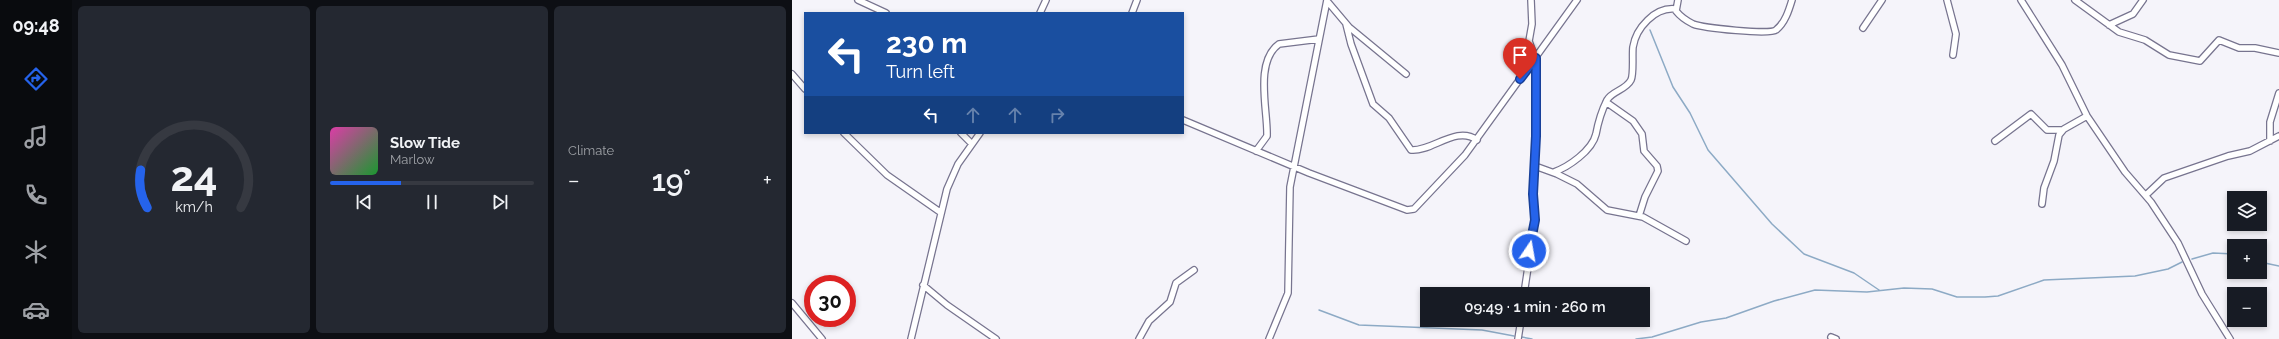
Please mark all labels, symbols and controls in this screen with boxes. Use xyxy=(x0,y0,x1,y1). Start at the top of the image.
text: 09:48 xyxy=(12,15,60,36)
text: 230 m xyxy=(886,27,967,60)
icon: left xyxy=(820,28,872,80)
pin xyxy=(1503,38,1537,79)
icon: arrive xyxy=(1509,44,1531,66)
text: Turn left xyxy=(886,61,955,82)
icon: directions xyxy=(22,65,50,93)
icon: left xyxy=(920,104,942,126)
icon: ahead xyxy=(962,104,984,126)
icon: ahead xyxy=(1004,104,1026,126)
icon: right xyxy=(1046,104,1068,126)
icon: music xyxy=(22,123,50,151)
text: Slow Tide xyxy=(390,134,460,152)
text: Climate xyxy=(568,143,614,158)
text: 24 xyxy=(170,151,218,200)
text: Marlow xyxy=(390,152,435,167)
text: 19° xyxy=(652,163,691,198)
text: − xyxy=(568,167,580,193)
text: + xyxy=(763,167,772,193)
icon: phone xyxy=(22,181,50,209)
icon: previous xyxy=(353,191,375,213)
icon: pause xyxy=(421,191,443,213)
icon: next xyxy=(489,191,511,213)
map controls xyxy=(2227,191,2267,327)
button: layers xyxy=(2227,191,2267,231)
text: km/h xyxy=(175,198,213,214)
position arrow xyxy=(1508,230,1550,272)
icon: climate xyxy=(22,238,50,266)
button: + xyxy=(2227,239,2267,279)
speed limit sign: 30 xyxy=(804,275,856,327)
button: − xyxy=(2227,287,2267,327)
icon: car xyxy=(22,296,50,324)
text: 09:49 · 1 min · 260 m xyxy=(1464,298,1606,316)

